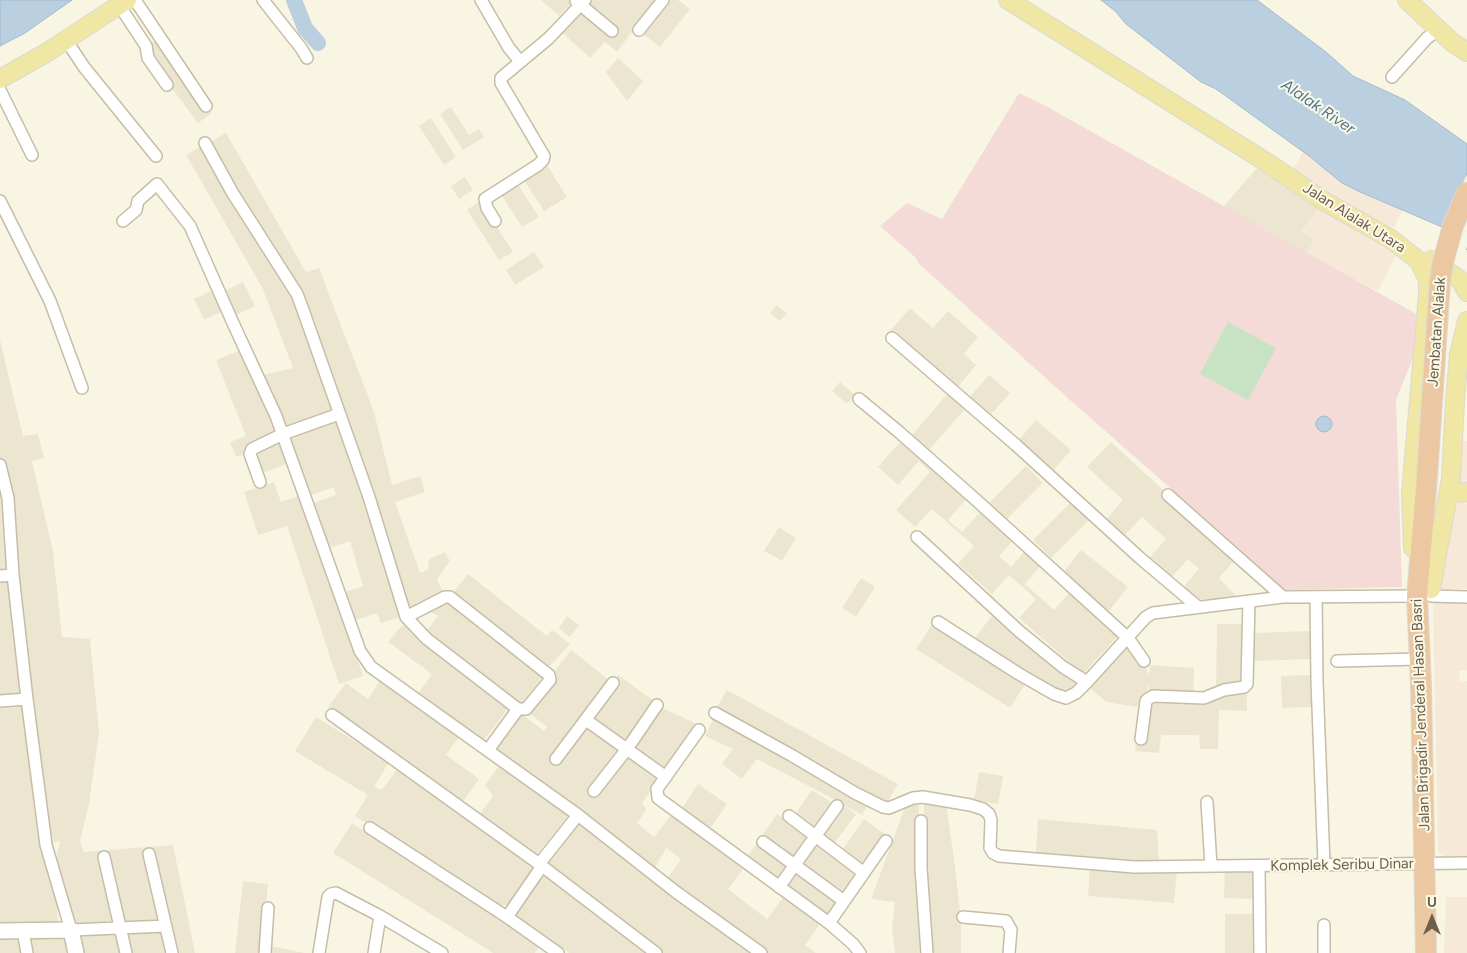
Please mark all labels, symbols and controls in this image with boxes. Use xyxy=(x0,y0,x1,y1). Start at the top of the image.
water label: Alalak River xyxy=(1278,75,1358,139)
street label: Jalan Alalak Utara xyxy=(1299,179,1409,257)
street label: Jembatan Alalak xyxy=(1424,277,1450,387)
street label: Jalan Brigadir Jenderal Hasan Basri xyxy=(1408,598,1434,832)
street label: Komplek Seribu Dinar xyxy=(1270,855,1414,875)
north arrow xyxy=(1407,893,1457,943)
text: U xyxy=(1427,894,1437,911)

